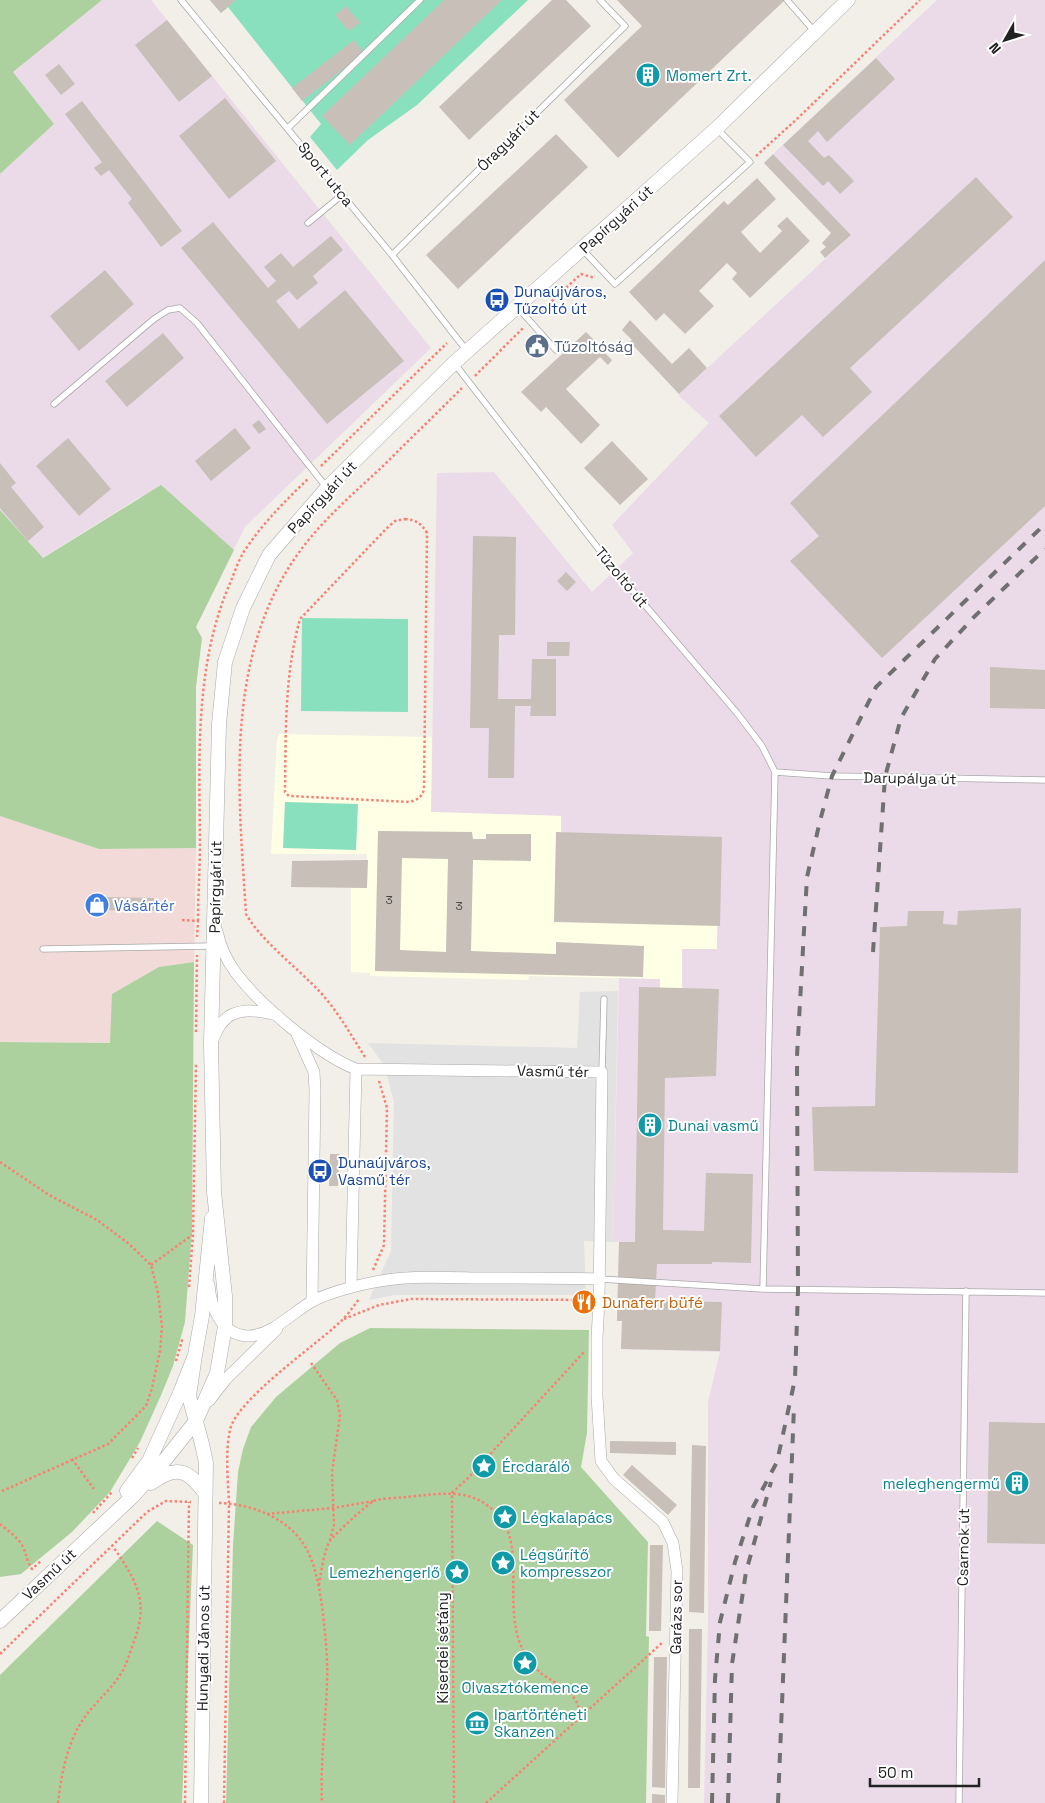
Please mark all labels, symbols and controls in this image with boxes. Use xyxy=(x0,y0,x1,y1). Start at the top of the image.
north arrow xyxy=(980,15,1030,65)
text: N xyxy=(985,39,1005,57)
building icon: Momert Zrt. xyxy=(635,62,661,88)
place label: Momert Zrt. xyxy=(666,66,751,85)
street label: Óragyári út xyxy=(473,105,543,175)
street label: Sport utca xyxy=(294,138,358,211)
street label: Papírgyári út xyxy=(575,181,657,257)
place label: Dunaújváros, Tűzoltó út xyxy=(514,282,606,318)
bus stop icon: Dunaújváros, Tűzoltó út xyxy=(484,287,510,313)
public building icon: Tűzoltóság xyxy=(524,333,550,359)
place label: Tűzoltóság xyxy=(554,337,633,356)
street label: Papírgyári út xyxy=(283,456,361,537)
street label: Tűzoltó út xyxy=(591,543,653,611)
street label: Darupálya út xyxy=(863,768,957,788)
street label: Papírgyári út xyxy=(205,840,225,934)
shop icon: Vásártér xyxy=(84,892,110,918)
house number: 3 xyxy=(385,892,393,908)
place label: Vásártér xyxy=(114,896,175,915)
house number: 3 xyxy=(455,898,463,914)
street label: Vasmű tér xyxy=(517,1061,590,1081)
building icon: Dunai vasmű xyxy=(637,1112,663,1138)
place label: Dunai vasmű xyxy=(668,1116,759,1135)
place label: Dunaújváros, Vasmű tér xyxy=(338,1153,430,1189)
bus stop icon: Dunaújváros, Vasmű tér xyxy=(307,1158,333,1184)
restaurant icon: Dunaferr büfé xyxy=(571,1289,597,1315)
place label: Dunaferr büfé xyxy=(602,1293,703,1312)
place icon: Ércdaráló xyxy=(471,1453,497,1479)
place label: Ércdaráló xyxy=(502,1457,570,1476)
building icon: meleghengermű xyxy=(1004,1470,1030,1496)
place label: meleghengermű xyxy=(883,1474,1000,1493)
place icon: Légkalapács xyxy=(492,1504,518,1530)
place label: Légkalapács xyxy=(522,1508,613,1527)
street label: Csarnok út xyxy=(953,1508,973,1586)
street label: Vasmű út xyxy=(18,1544,80,1604)
place label: Légsűrítő kompresszor xyxy=(520,1545,612,1581)
place icon: Légsűrítő kompresszor xyxy=(490,1550,516,1576)
place icon: Lemezhengerlő xyxy=(444,1559,470,1585)
place label: Lemezhengerlő xyxy=(329,1563,440,1582)
street label: Garázs sor xyxy=(666,1579,686,1655)
street label: Hunyadi János út xyxy=(192,1585,214,1711)
street label: Kiserdei sétány xyxy=(433,1592,452,1704)
place icon: Olvasztókemence xyxy=(512,1650,538,1676)
place label: Olvasztókemence xyxy=(461,1678,589,1697)
place label: Ipartörténeti Skanzen xyxy=(494,1705,587,1741)
museum icon: Ipartörténeti Skanzen xyxy=(464,1710,490,1736)
scale bar xyxy=(870,1756,979,1788)
text: 50 m xyxy=(878,1763,913,1782)

